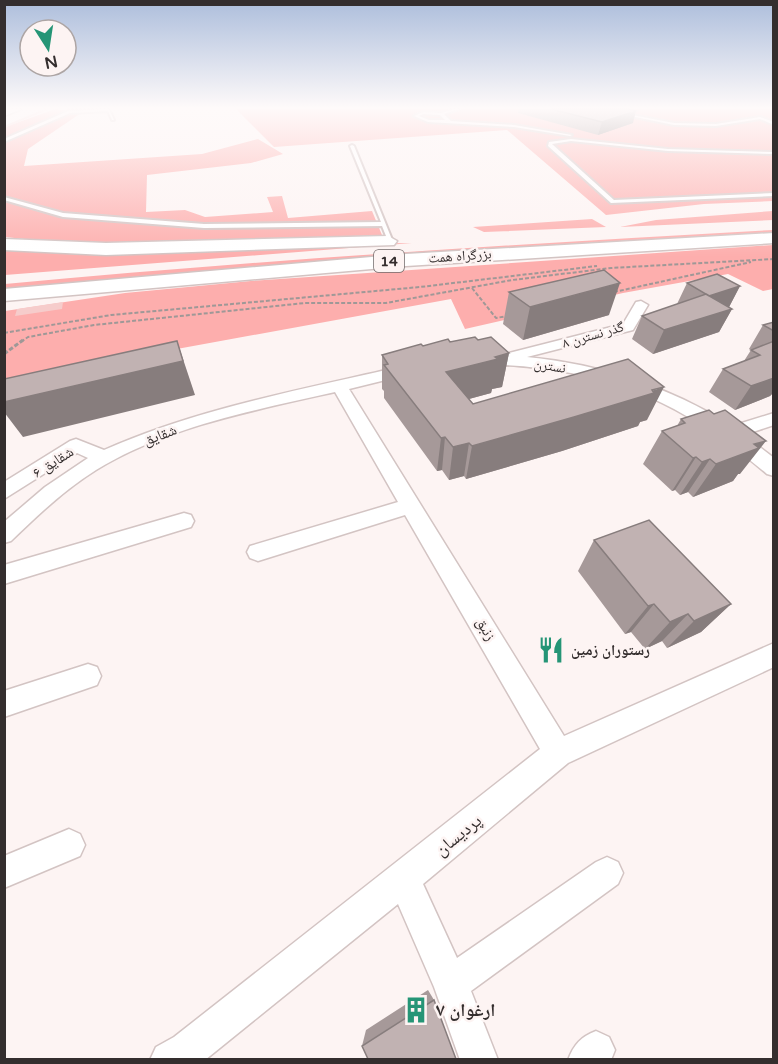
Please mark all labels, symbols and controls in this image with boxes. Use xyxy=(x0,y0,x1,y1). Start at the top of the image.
north arrow xyxy=(18,18,78,78)
text: N xyxy=(43,51,59,73)
street label: بزرگراه همت xyxy=(428,245,492,267)
road number: 14 xyxy=(374,250,404,272)
street label: گذر نسترن ۸ xyxy=(560,318,626,352)
street label: نسترن xyxy=(533,355,567,377)
street label: شقایق xyxy=(141,420,180,450)
street label: شقایق ۶ xyxy=(29,442,77,482)
street label: زنبق xyxy=(471,614,500,645)
restaurant icon: رستوران زمین xyxy=(536,635,566,665)
place label: رستوران زمین xyxy=(571,641,650,659)
street label: پردیسان xyxy=(430,809,486,861)
building icon: ارغوان ۷ xyxy=(401,995,431,1025)
place label: ارغوان ۷ xyxy=(436,999,495,1021)

